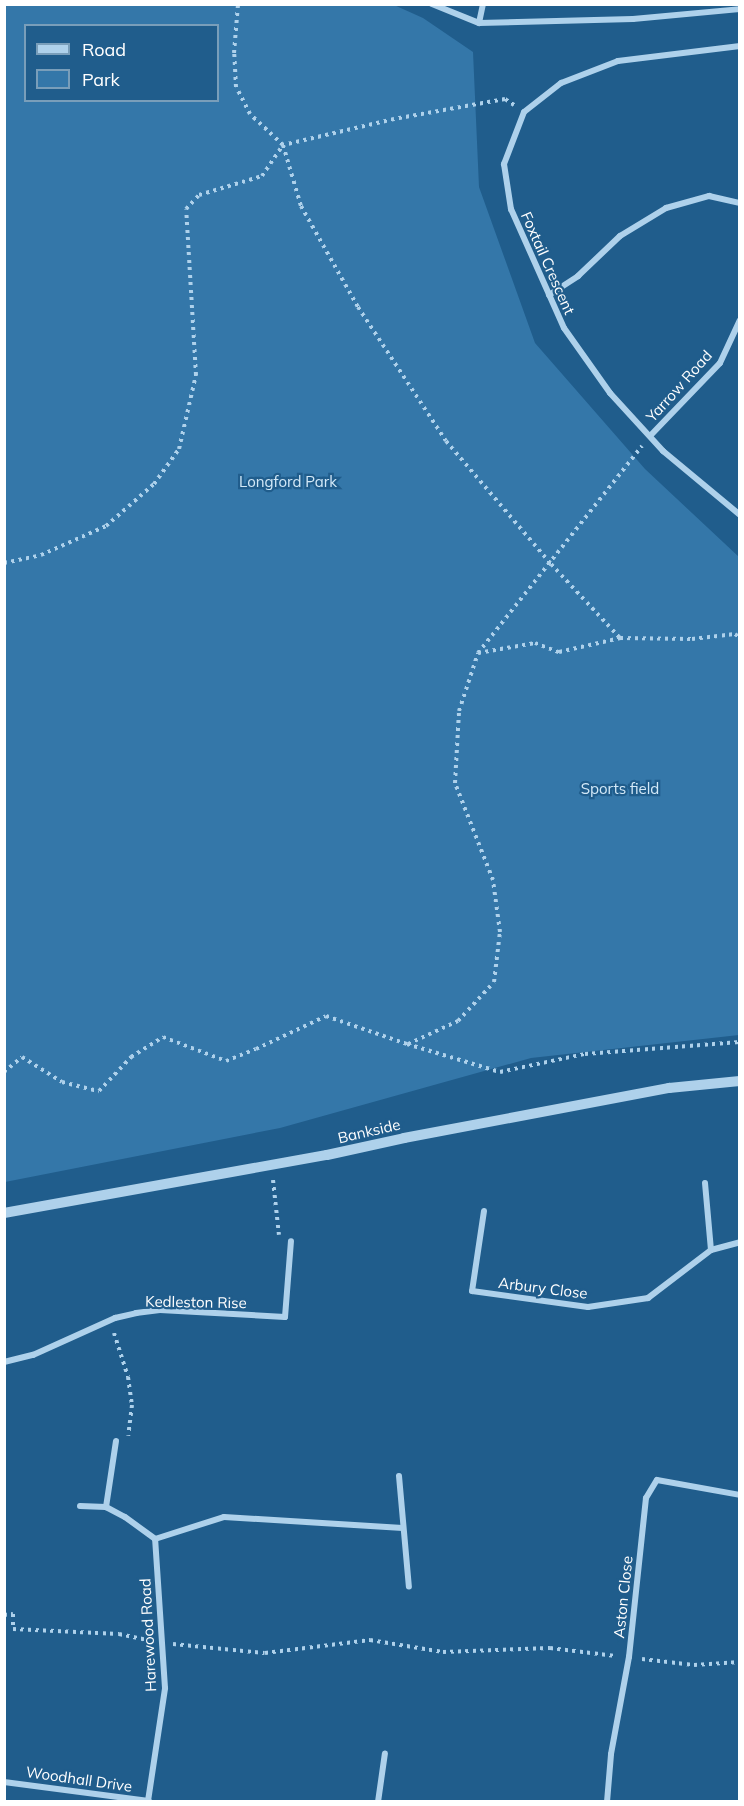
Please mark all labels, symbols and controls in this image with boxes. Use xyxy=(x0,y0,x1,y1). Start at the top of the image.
legend xyxy=(24,24,219,102)
text: Road xyxy=(82,38,126,61)
text: Park xyxy=(82,68,120,91)
street label: Foxtail Crescent xyxy=(517,209,579,317)
street label: Yarrow Road xyxy=(642,347,716,425)
park label: Longford Park xyxy=(239,473,337,491)
park label: Sports field xyxy=(581,780,659,798)
street label: Bankside xyxy=(336,1115,402,1147)
street label: Arbury Close xyxy=(497,1274,589,1302)
street label: Kedleston Rise xyxy=(145,1292,247,1312)
street label: Aston Close xyxy=(610,1555,636,1639)
street label: Harewood Road xyxy=(136,1578,160,1692)
street label: Woodhall Drive xyxy=(25,1763,133,1795)

